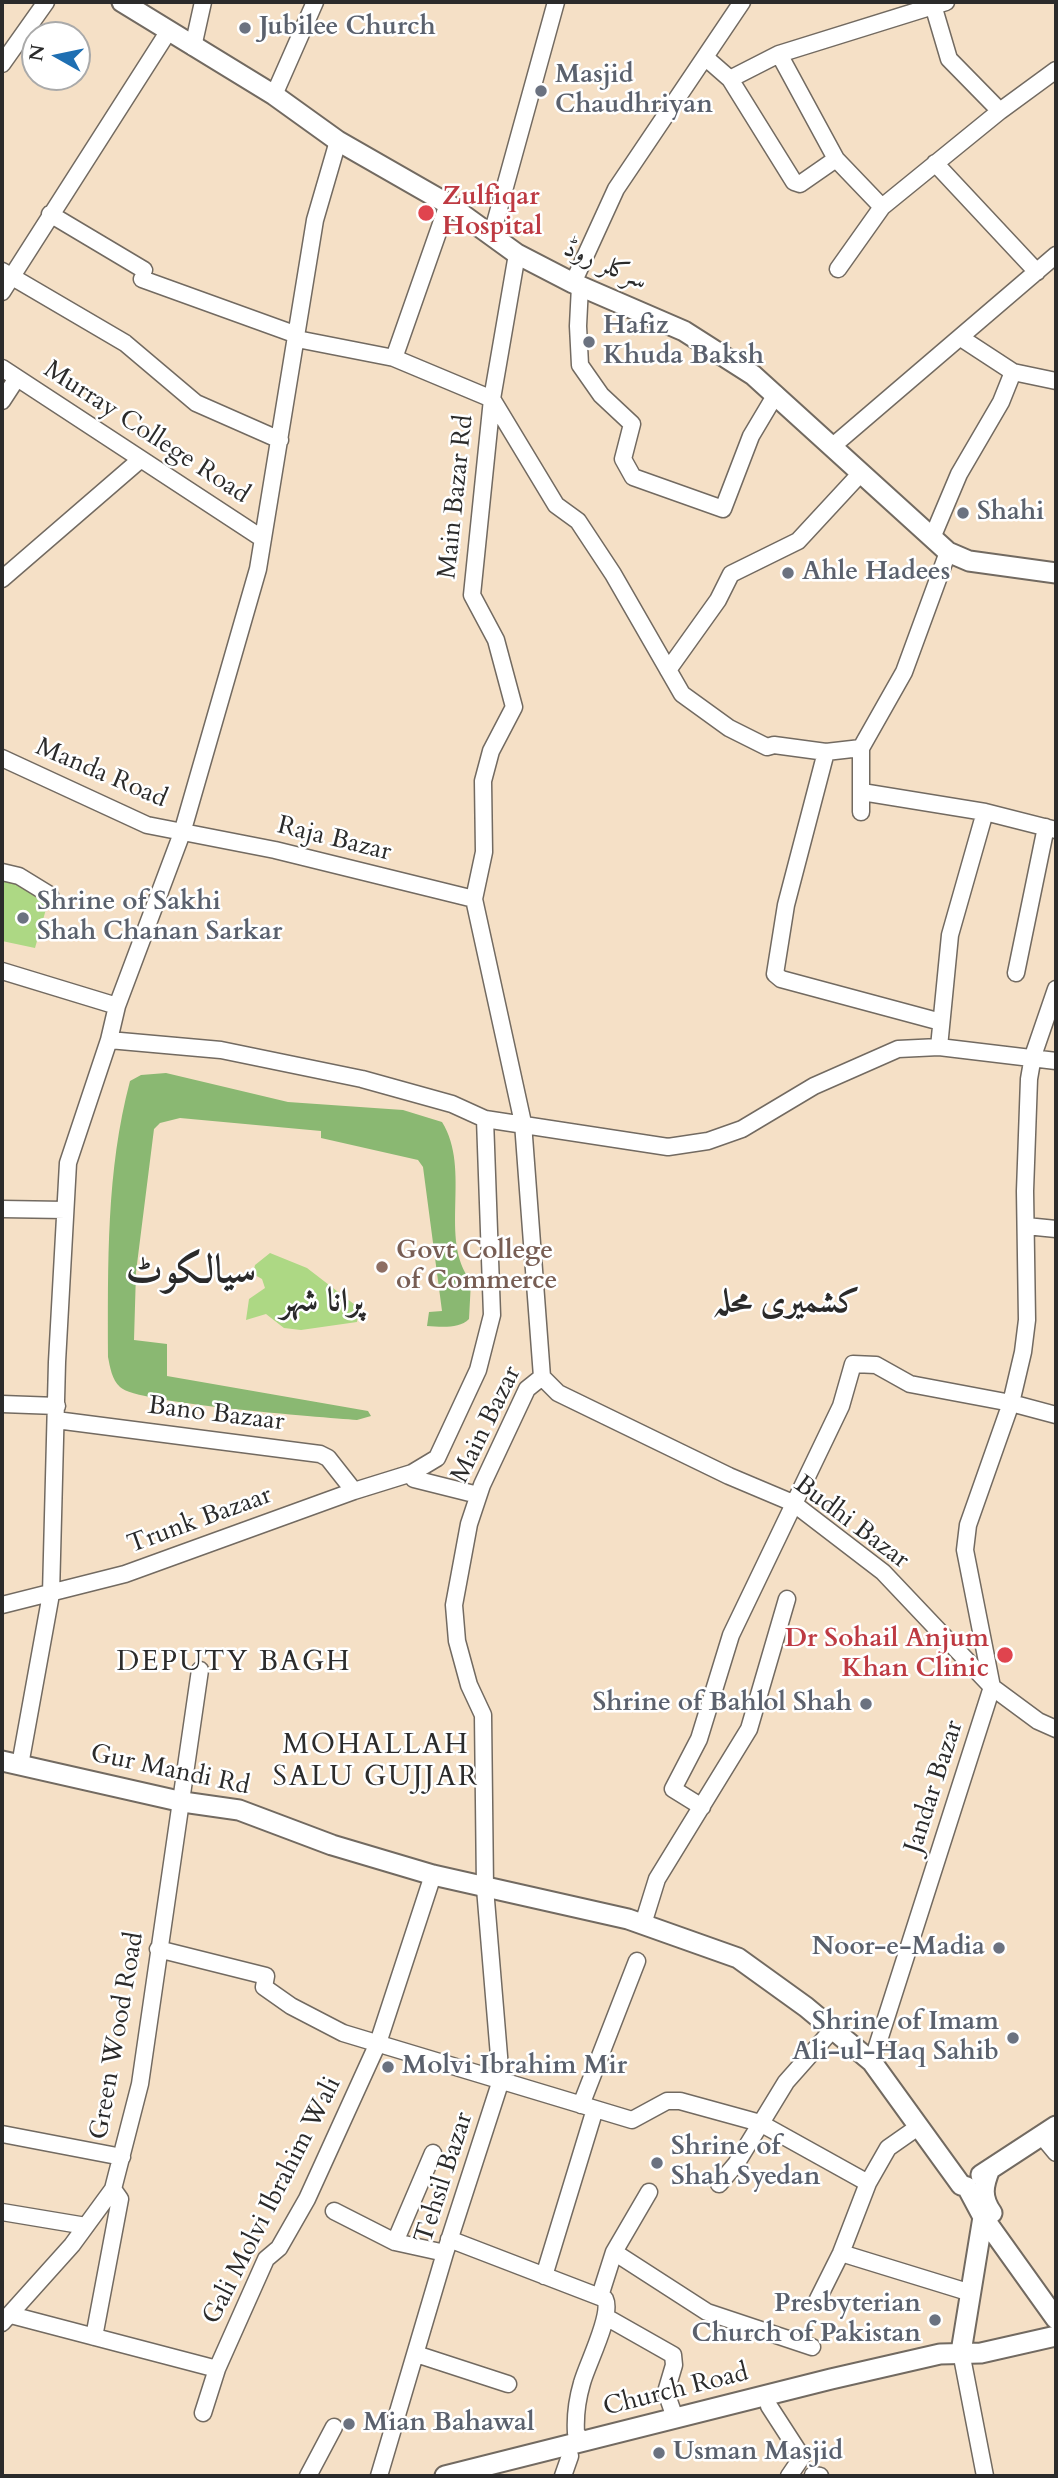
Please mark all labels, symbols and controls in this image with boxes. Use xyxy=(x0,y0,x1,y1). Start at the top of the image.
place label: Jubilee Church xyxy=(259,12,436,44)
marker: Jubilee Church xyxy=(237,20,253,36)
north arrow xyxy=(21,21,91,91)
text: N xyxy=(23,43,51,63)
place label: Masjid Chaudhriyan xyxy=(555,60,713,122)
marker: Masjid Chaudhriyan xyxy=(533,83,549,99)
place label: Zulfiqar Hospital xyxy=(442,182,542,244)
marker: Zulfiqar Hospital xyxy=(416,203,436,223)
street label: سرکلر روڈ xyxy=(558,234,652,298)
place label: Hafiz Khuda Baksh xyxy=(603,311,764,372)
marker: Hafiz Khuda Baksh xyxy=(581,334,597,350)
street label: Murray College Road xyxy=(37,355,255,511)
street label: Main Bazar Rd xyxy=(433,413,481,581)
place label: Shahi xyxy=(977,497,1044,529)
marker: Shahi xyxy=(955,505,971,521)
place label: Ahle Hadees xyxy=(802,557,950,589)
marker: Ahle Hadees xyxy=(780,565,796,581)
street label: Manda Road xyxy=(31,732,171,816)
street label: Raja Bazar xyxy=(274,811,394,869)
place label: Shrine of Sakhi Shah Chanan Sarkar xyxy=(37,887,282,948)
marker: Shrine of Sakhi Shah Chanan Sarkar xyxy=(15,910,31,926)
place label: Govt College of Commerce xyxy=(396,1236,557,1298)
district label: سیالکوٹ xyxy=(126,1249,256,1297)
marker: Govt College of Commerce xyxy=(374,1259,390,1275)
district label: پرانا شہر xyxy=(280,1283,364,1323)
district label: کشمیری محلہ xyxy=(712,1284,860,1324)
street label: Main Bazar xyxy=(445,1362,529,1488)
street label: Bano Bazaar xyxy=(146,1391,286,1439)
street label: Budhi Bazar xyxy=(787,1470,915,1576)
street label: Trunk Bazaar xyxy=(124,1481,276,1561)
place label: Dr Sohail Anjum Khan Clinic xyxy=(785,1624,989,1686)
marker: Dr Sohail Anjum Khan Clinic xyxy=(995,1645,1015,1665)
district label: DEPUTY BAGH xyxy=(118,1647,350,1681)
place label: Shrine of Bahlol Shah xyxy=(592,1688,852,1720)
marker: Shrine of Bahlol Shah xyxy=(858,1696,874,1712)
street label: Jandar Bazar xyxy=(899,1717,971,1857)
district label: MOHALLAH SALU GUJJAR xyxy=(274,1730,478,1796)
street label: Gur Mandi Rd xyxy=(88,1739,252,1803)
street label: Green Wood Road xyxy=(84,1930,152,2142)
place label: Noor-e-Madia xyxy=(812,1932,985,1964)
marker: Noor-e-Madia xyxy=(991,1940,1007,1956)
place label: Shrine of Imam Ali-ul-Haq Sahib xyxy=(792,2007,999,2068)
marker: Shrine of Imam Ali-ul-Haq Sahib xyxy=(1005,2030,1021,2046)
place label: Molvi Ibrahim Mir xyxy=(402,2051,627,2083)
marker: Molvi Ibrahim Mir xyxy=(380,2059,396,2075)
street label: Gali Molvi Ibrahim Wali xyxy=(197,2072,349,2330)
street label: Tehsil Bazar xyxy=(409,2109,481,2247)
place label: Shrine of Shah Syedan xyxy=(671,2132,820,2194)
marker: Shrine of Shah Syedan xyxy=(649,2155,665,2171)
place label: Presbyterian Church of Pakistan xyxy=(692,2289,921,2350)
marker: Presbyterian Church of Pakistan xyxy=(927,2312,943,2328)
street label: Church Road xyxy=(600,2358,752,2424)
place label: Mian Bahawal xyxy=(363,2408,535,2440)
marker: Mian Bahawal xyxy=(341,2416,357,2432)
place label: Usman Masjid xyxy=(673,2437,843,2469)
marker: Usman Masjid xyxy=(651,2445,667,2461)

